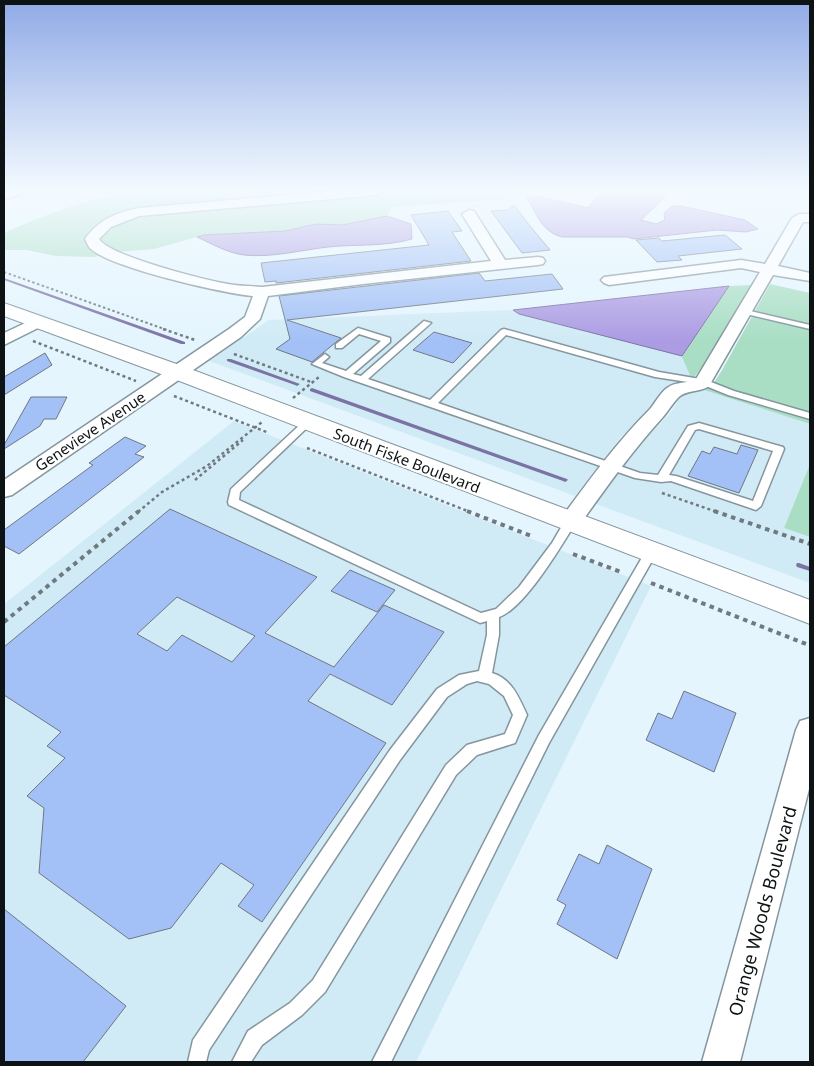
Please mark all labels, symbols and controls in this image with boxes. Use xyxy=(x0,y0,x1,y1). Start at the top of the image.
street label: Genevieve Avenue xyxy=(31,387,149,475)
street label: South Fiske Boulevard xyxy=(331,423,483,497)
street label: Orange Woods Boulevard xyxy=(722,803,802,1019)

